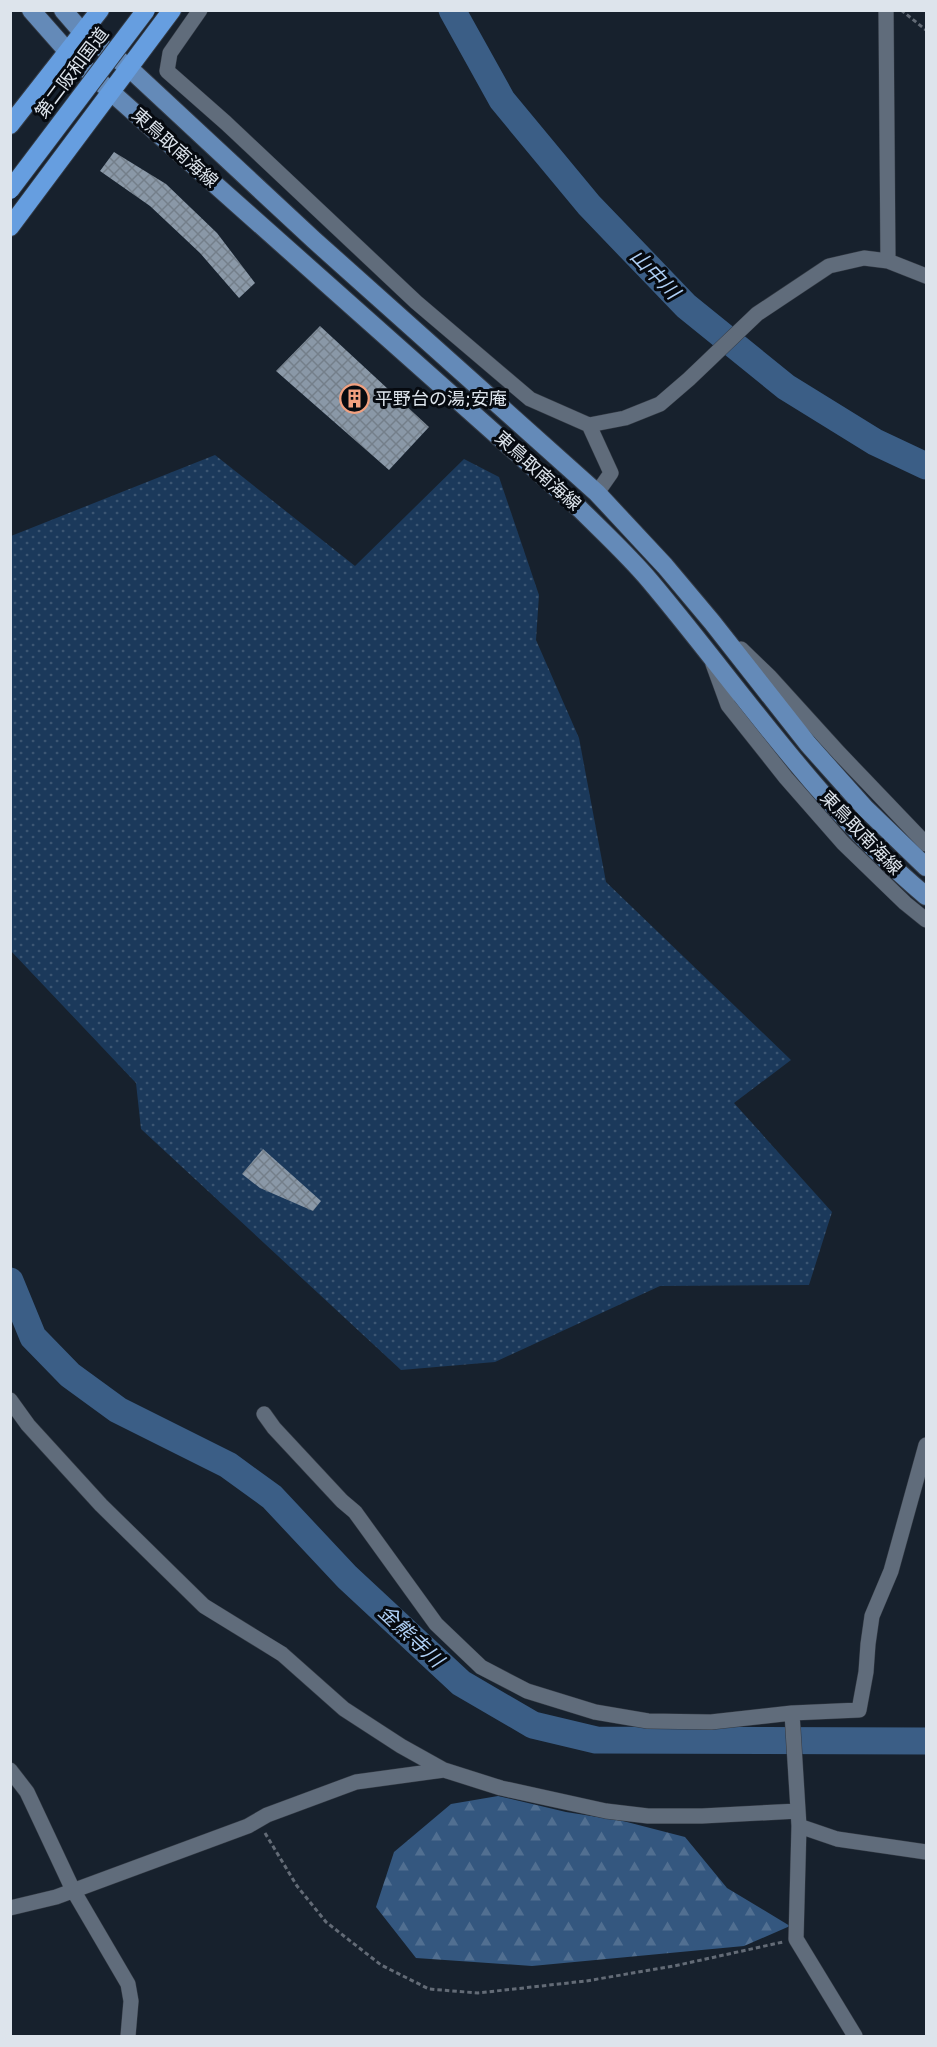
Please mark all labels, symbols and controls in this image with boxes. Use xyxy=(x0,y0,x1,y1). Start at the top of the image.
street label: 第二阪和国道 xyxy=(31,23,112,122)
street label: 東鳥取南海線 xyxy=(128,104,222,192)
water label: 山中川 xyxy=(626,244,686,305)
building icon: 平野台の湯;安庵 xyxy=(338,383,370,415)
place label: 平野台の湯;安庵 xyxy=(375,388,507,409)
street label: 東鳥取南海線 xyxy=(491,427,585,515)
street label: 東鳥取南海線 xyxy=(816,787,906,879)
water label: 金熊寺川 xyxy=(374,1600,450,1673)

